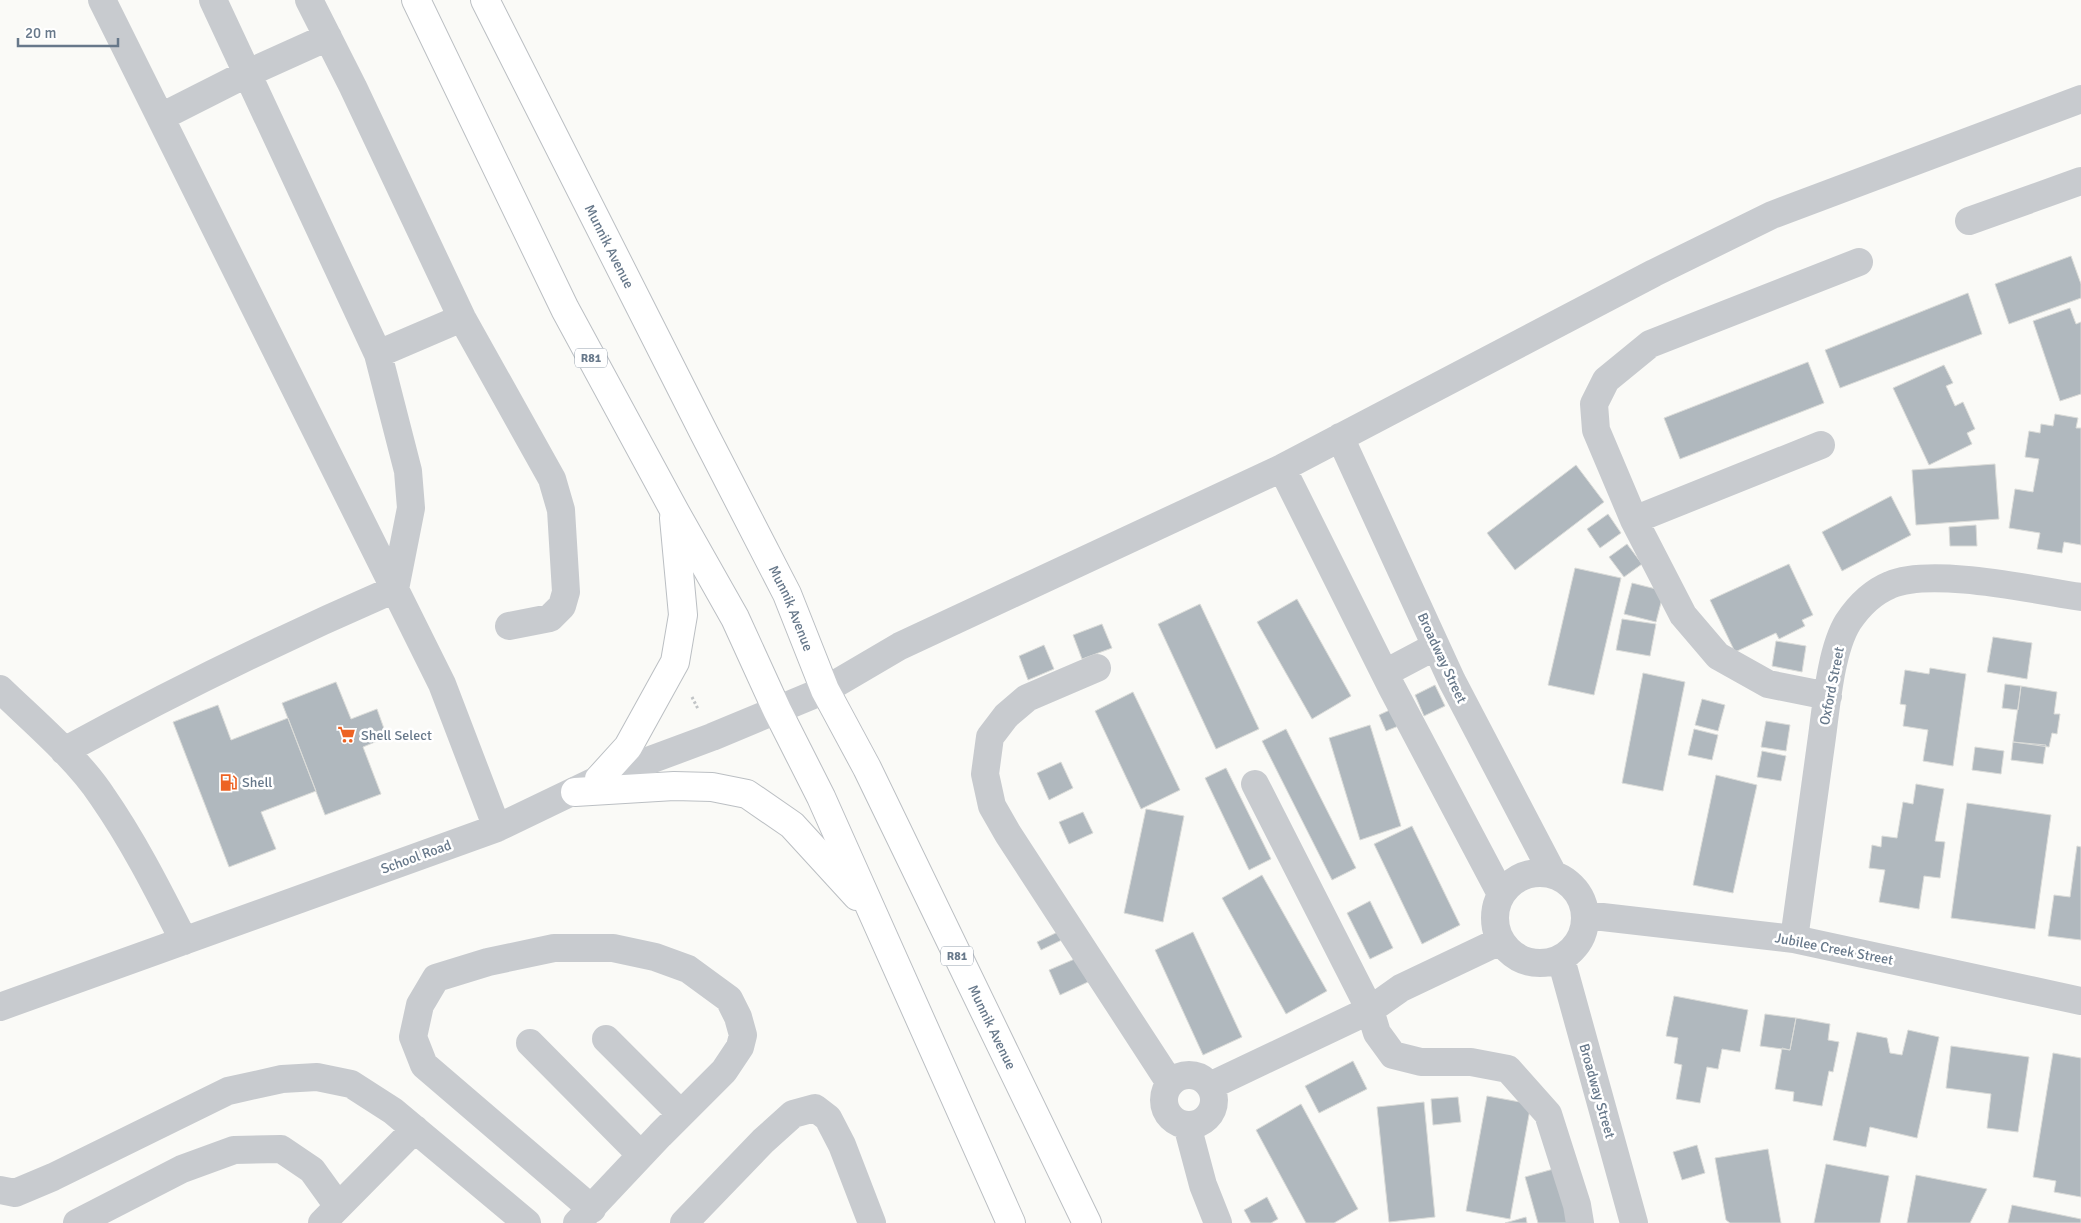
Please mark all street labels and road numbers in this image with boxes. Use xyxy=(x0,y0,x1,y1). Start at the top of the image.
street label: Munnik Avenue xyxy=(581,201,638,291)
road number: R81 xyxy=(575,348,607,368)
street label: Munnik Avenue xyxy=(765,562,817,654)
street label: Broadway Street xyxy=(1414,610,1470,706)
street label: Oxford Street xyxy=(1816,645,1848,727)
street label: School Road xyxy=(378,836,454,878)
street label: Jubilee Creek Street xyxy=(1773,929,1895,969)
road number: R81 xyxy=(941,946,973,966)
street label: Munnik Avenue xyxy=(965,982,1020,1072)
street label: Broadway Street xyxy=(1575,1042,1619,1140)

